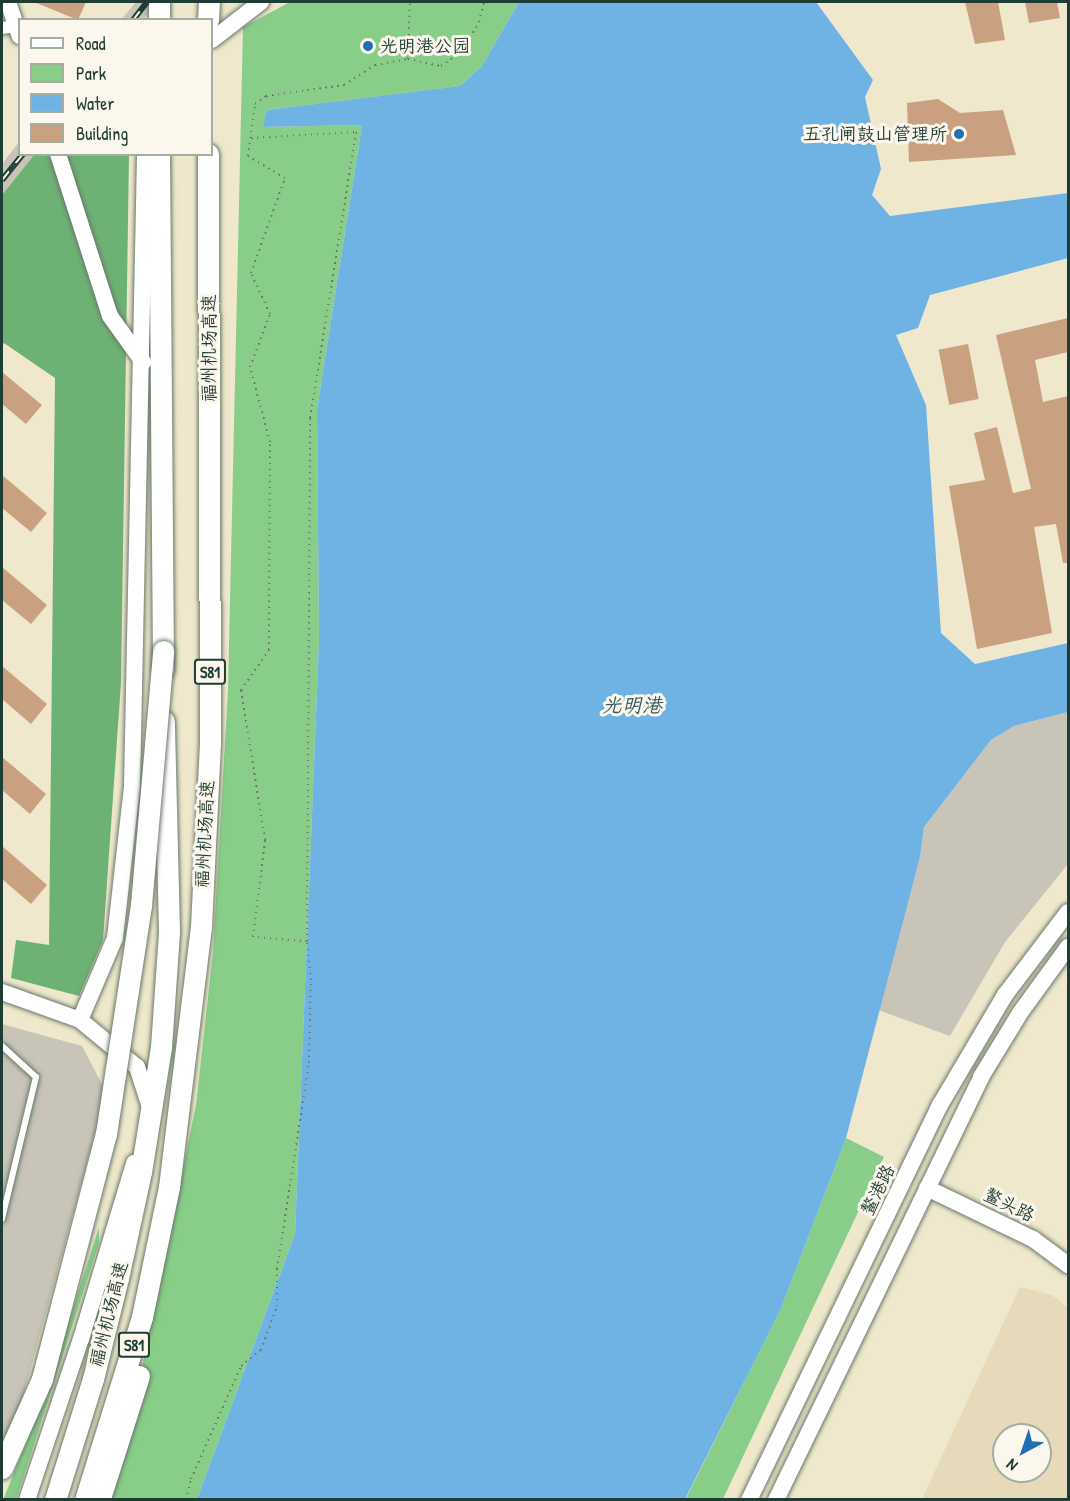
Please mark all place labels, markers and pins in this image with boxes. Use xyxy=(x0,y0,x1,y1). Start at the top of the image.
place label: 光明港公园 xyxy=(380,35,470,57)
marker: 光明港公园 xyxy=(361,39,375,53)
place label: 五孔闸鼓山管理所 xyxy=(803,123,947,145)
marker: 五孔闸鼓山管理所 xyxy=(952,127,966,141)

